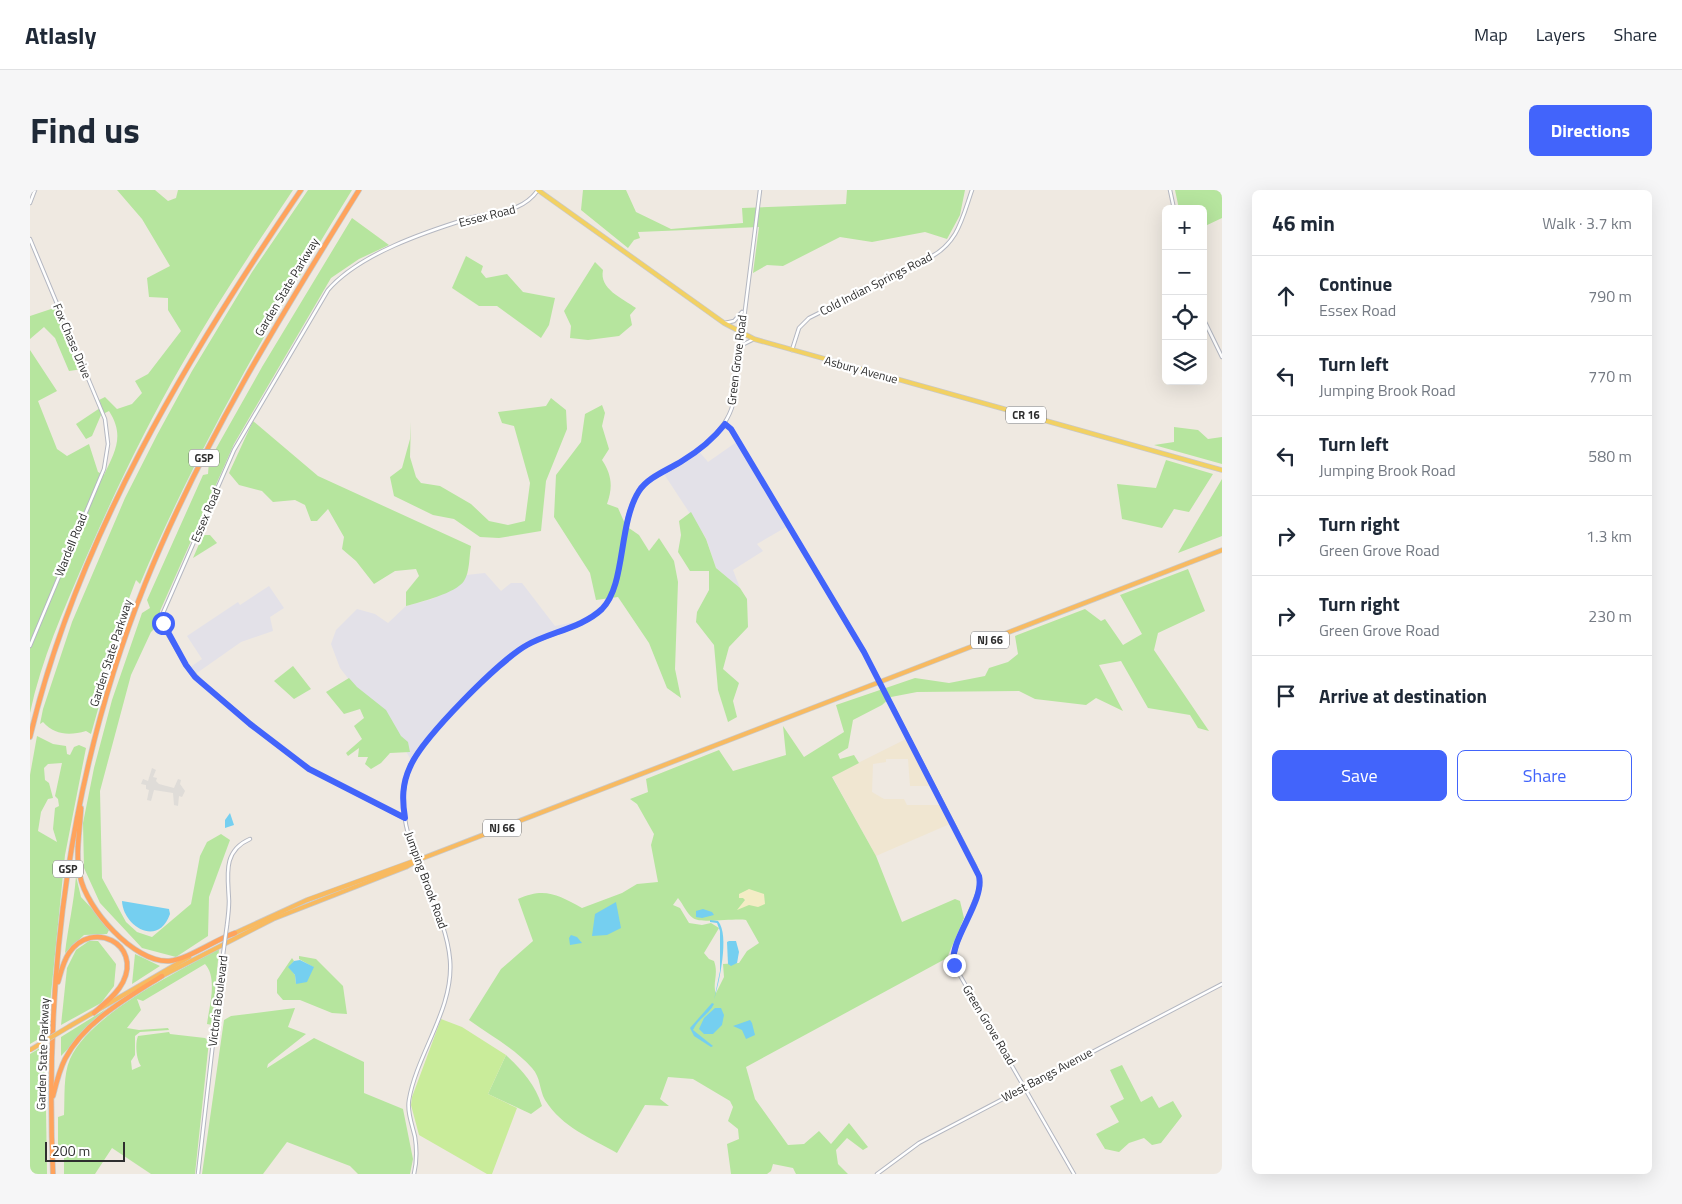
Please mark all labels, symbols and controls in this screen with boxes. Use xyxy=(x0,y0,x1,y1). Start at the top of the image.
text: Atlasly xyxy=(25,17,96,53)
text: Map xyxy=(1474,21,1508,48)
text: Layers xyxy=(1536,21,1585,48)
text: Share xyxy=(1613,21,1657,48)
text: Find us xyxy=(30,103,140,157)
button: Directions xyxy=(1529,105,1652,156)
street label: Essex Road xyxy=(457,199,517,232)
map controls xyxy=(1162,205,1207,385)
button: + xyxy=(1162,205,1207,250)
text: 46 min xyxy=(1272,207,1335,239)
text: Walk · 3.7 km xyxy=(1542,211,1632,235)
street label: Garden State Parkway xyxy=(250,234,324,340)
street label: Cold Indian Springs Road xyxy=(816,247,936,320)
button: − xyxy=(1162,250,1207,295)
text: Continue xyxy=(1319,269,1392,298)
icon: ahead xyxy=(1272,282,1300,310)
text: 790 m xyxy=(1588,284,1632,308)
button: locate xyxy=(1162,295,1207,340)
text: Essex Road xyxy=(1319,298,1396,322)
street label: Fox Chase Drive xyxy=(48,300,97,381)
street label: Green Grove Road xyxy=(722,314,751,406)
button: layers xyxy=(1162,340,1207,385)
text: Turn left xyxy=(1319,349,1389,378)
street label: Asbury Avenue xyxy=(822,351,900,388)
icon: left xyxy=(1272,362,1300,390)
text: 770 m xyxy=(1588,364,1632,388)
text: Jumping Brook Road xyxy=(1319,378,1456,402)
road number: CR 16 xyxy=(1006,406,1046,424)
text: Turn left xyxy=(1319,429,1389,458)
icon: left xyxy=(1272,442,1300,470)
text: 580 m xyxy=(1588,444,1632,468)
road number: GSP xyxy=(189,450,219,466)
text: Jumping Brook Road xyxy=(1319,458,1456,482)
street label: Essex Road xyxy=(185,484,226,545)
text: Turn right xyxy=(1319,509,1400,538)
street label: Wardell Road xyxy=(49,510,92,579)
icon: right xyxy=(1272,522,1300,550)
text: 1.3 km xyxy=(1586,524,1632,548)
text: Green Grove Road xyxy=(1319,538,1440,562)
text: Turn right xyxy=(1319,589,1400,618)
street label: Garden State Parkway xyxy=(84,596,137,709)
icon: right xyxy=(1272,602,1300,630)
text: 230 m xyxy=(1588,604,1632,628)
route start xyxy=(152,612,175,635)
text: Green Grove Road xyxy=(1319,618,1440,642)
road number: NJ 66 xyxy=(971,632,1009,648)
text: Arrive at destination xyxy=(1319,681,1487,710)
icon: arrive xyxy=(1272,682,1300,710)
button: Save xyxy=(1272,750,1447,801)
button: Share xyxy=(1457,750,1632,801)
road number: NJ 66 xyxy=(483,820,521,836)
street label: Jumping Brook Road xyxy=(400,828,453,931)
road number: GSP xyxy=(53,861,83,878)
street label: Victoria Boulevard xyxy=(202,954,233,1048)
route end xyxy=(943,954,966,977)
street label: Green Grove Road xyxy=(958,981,1021,1068)
street label: Garden State Parkway xyxy=(31,997,54,1110)
street label: West Bangs Avenue xyxy=(998,1043,1096,1107)
scale bar xyxy=(45,1139,125,1162)
text: 200 m xyxy=(52,1140,90,1161)

